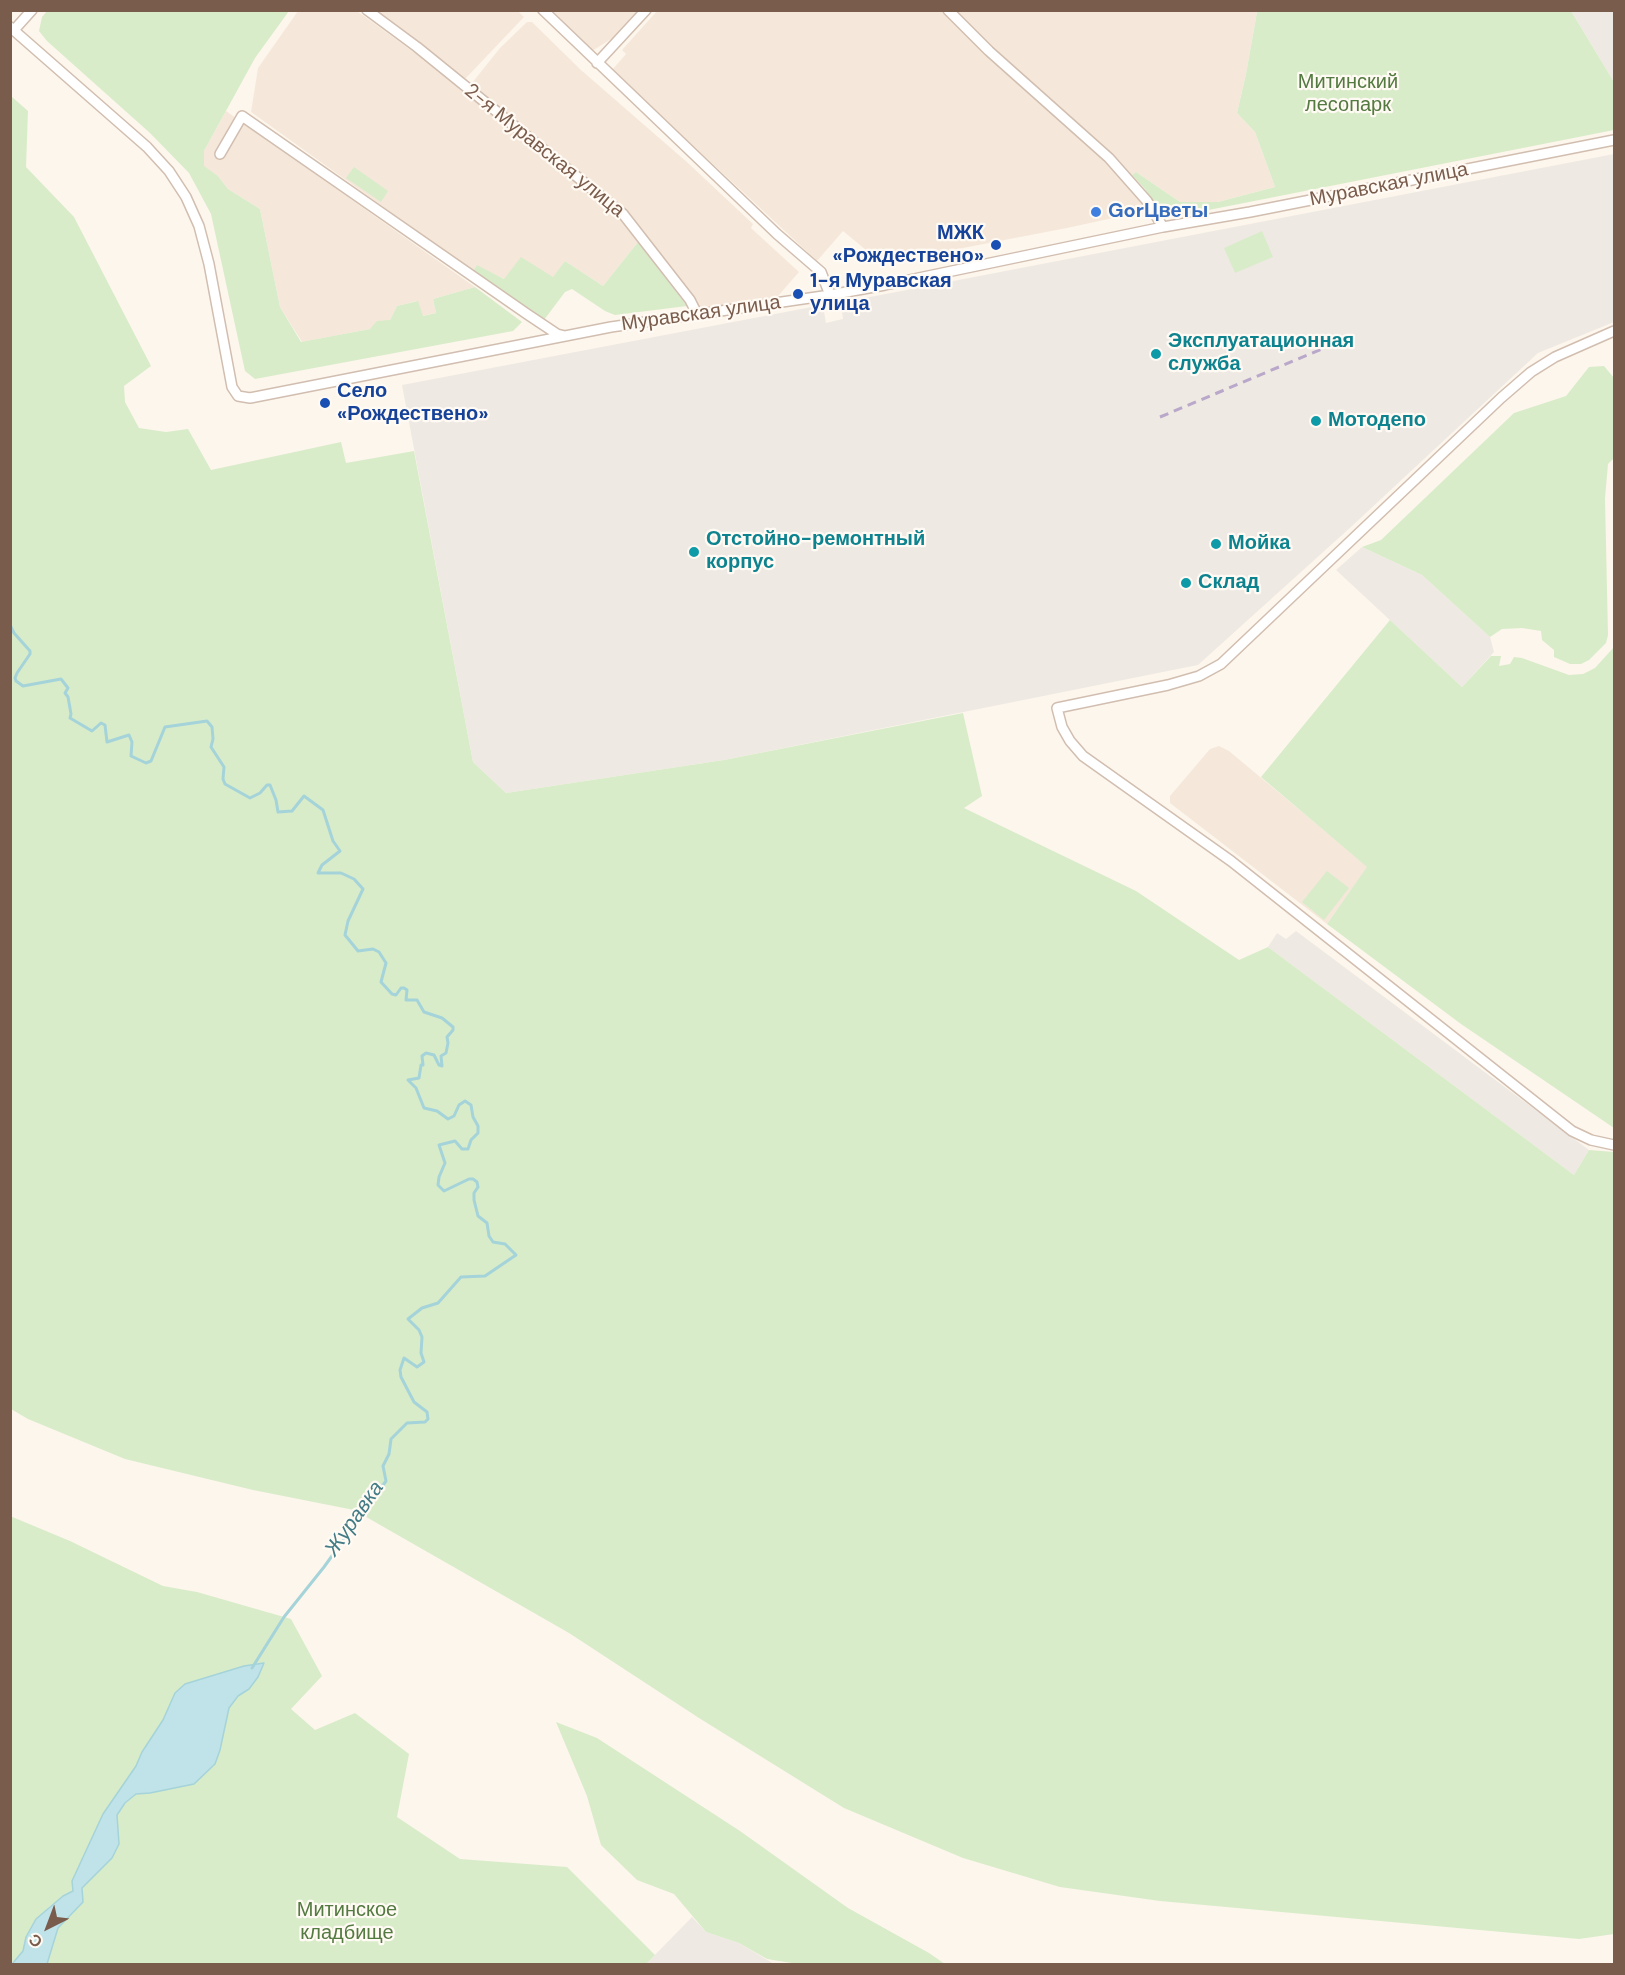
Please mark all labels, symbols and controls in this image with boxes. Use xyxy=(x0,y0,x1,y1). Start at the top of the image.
park label: Митинский лесопарк xyxy=(1298,71,1398,118)
street label: 2-я Муравская улица xyxy=(459,79,629,223)
street label: Муравская улица xyxy=(1308,158,1470,212)
place label: GorЦветы xyxy=(1108,200,1208,224)
marker: GorЦветы xyxy=(1089,205,1103,219)
place label: МЖК «Рождествено» xyxy=(833,222,984,269)
marker: МЖК «Рождествено» xyxy=(989,238,1003,252)
place label: 1-я Муравская улица xyxy=(810,270,952,317)
marker: 1-я Муравская улица xyxy=(791,287,805,301)
street label: Муравская улица xyxy=(620,291,782,337)
place label: Эксплуатационная служба xyxy=(1168,330,1354,377)
marker: Эксплуатационная служба xyxy=(1149,347,1163,361)
place label: Село «Рождествено» xyxy=(337,380,488,427)
marker: Село «Рождествено» xyxy=(318,396,332,410)
place label: Мотодепо xyxy=(1328,409,1426,433)
marker: Мотодепо xyxy=(1309,414,1323,428)
place label: Отстойно-ремонтный корпус xyxy=(706,528,925,575)
place label: Мойка xyxy=(1228,532,1290,556)
marker: Мойка xyxy=(1209,537,1223,551)
marker: Отстойно-ремонтный корпус xyxy=(687,545,701,559)
place label: Склад xyxy=(1198,571,1259,595)
marker: Склад xyxy=(1179,576,1193,590)
water label: Журавка xyxy=(320,1477,390,1561)
north arrow xyxy=(18,1897,78,1957)
park label: Митинское кладбище xyxy=(297,1899,397,1946)
text: С xyxy=(24,1929,47,1952)

